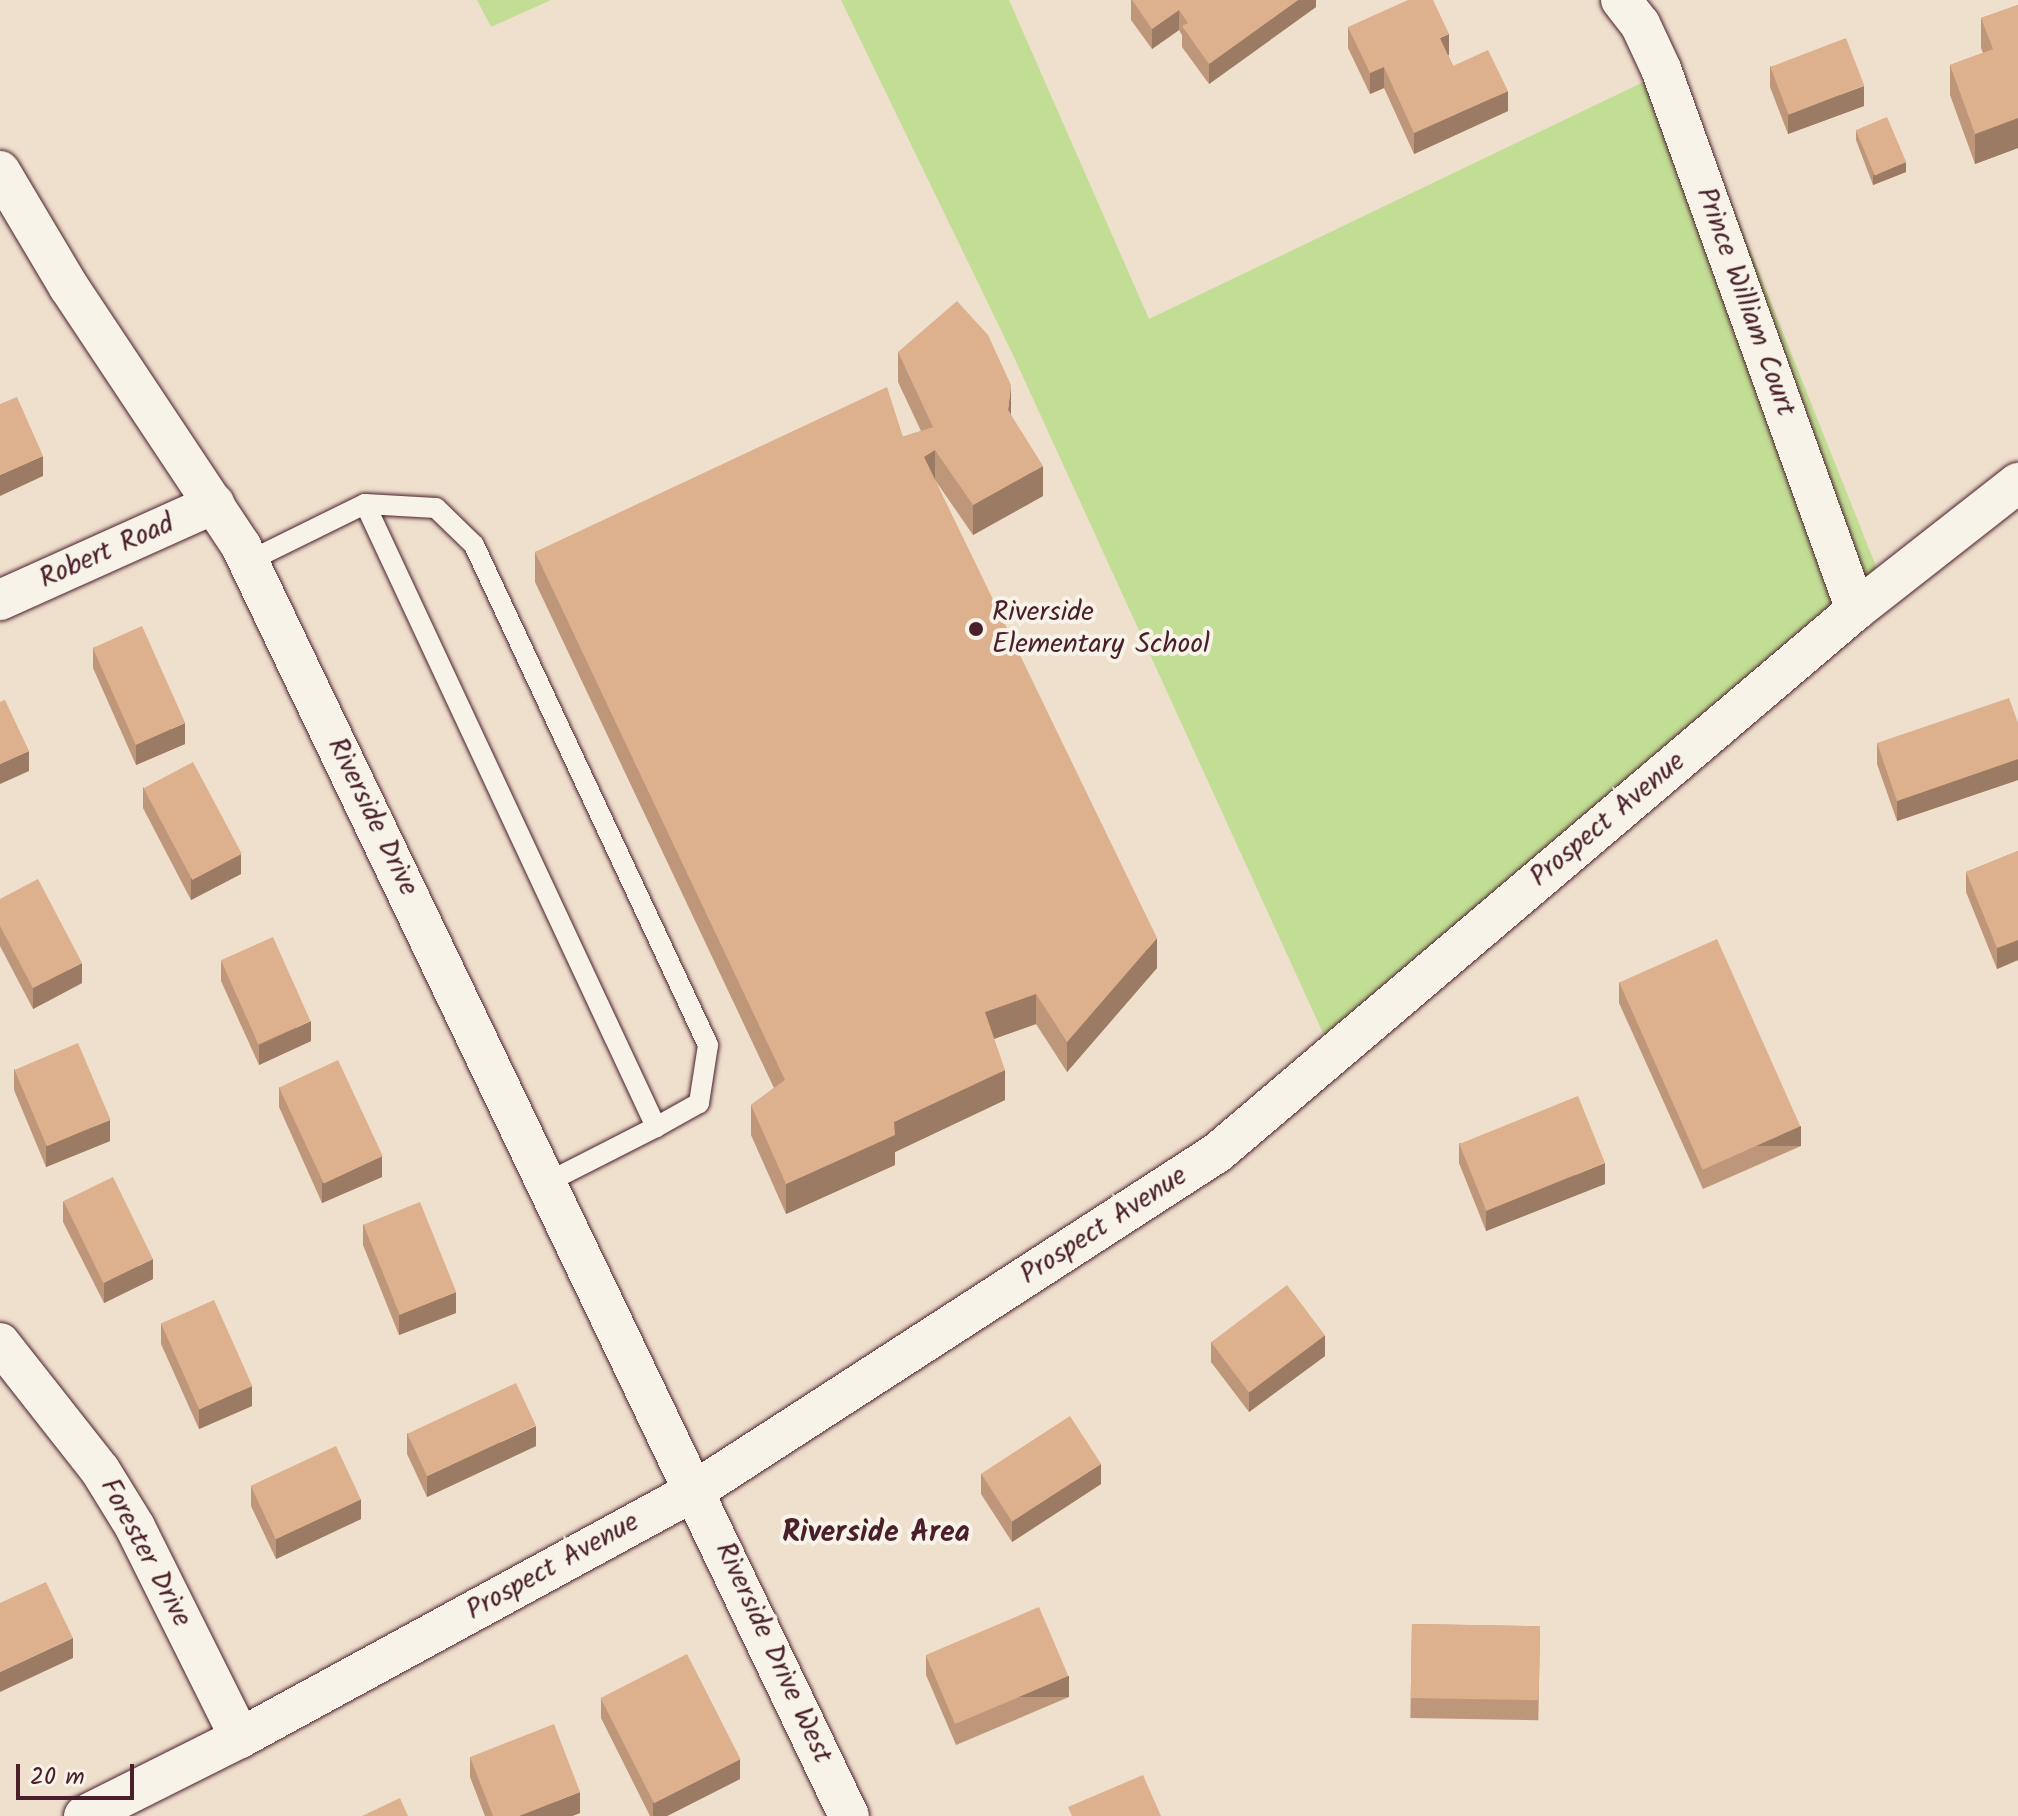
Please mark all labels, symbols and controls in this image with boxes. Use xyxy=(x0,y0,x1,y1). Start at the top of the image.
street label: Prince William Court xyxy=(1688,183,1802,421)
street label: Robert Road xyxy=(34,507,180,597)
place label: Riverside Elementary School xyxy=(992,596,1210,662)
marker: Riverside Elementary School xyxy=(967,620,985,638)
street label: Riverside Drive xyxy=(319,733,425,901)
street label: Prospect Avenue xyxy=(1524,745,1692,895)
street label: Prospect Avenue xyxy=(1014,1160,1194,1292)
street label: Forester Drive xyxy=(92,1473,198,1633)
street label: Prospect Avenue xyxy=(461,1506,645,1628)
district label: Riverside Area xyxy=(782,1515,970,1551)
street label: Riverside Drive West xyxy=(707,1537,839,1769)
scale bar xyxy=(20,1748,138,1798)
text: 20 m xyxy=(30,1758,85,1797)

